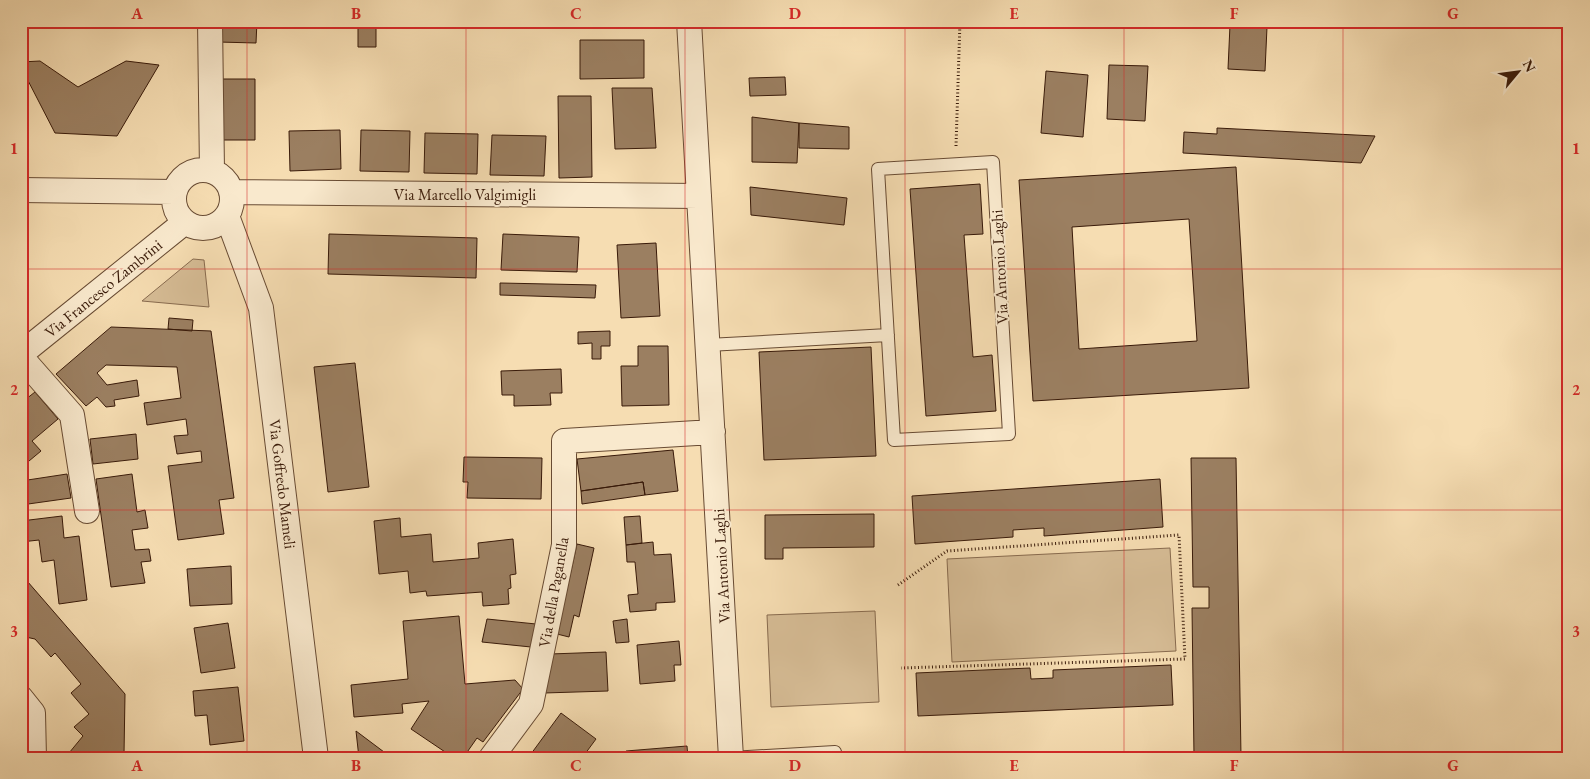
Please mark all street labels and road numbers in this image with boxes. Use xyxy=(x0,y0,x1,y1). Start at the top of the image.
street label: Via Marcello Valgimigli xyxy=(394,184,536,205)
street label: Via Antonio Laghi xyxy=(986,209,1013,325)
street label: Via Francesco Zambrini xyxy=(40,234,167,342)
street label: Via Goffredo Mameli xyxy=(264,418,301,550)
street label: Via Antonio Laghi xyxy=(708,508,735,624)
street label: Via della Paganella xyxy=(533,534,574,649)

